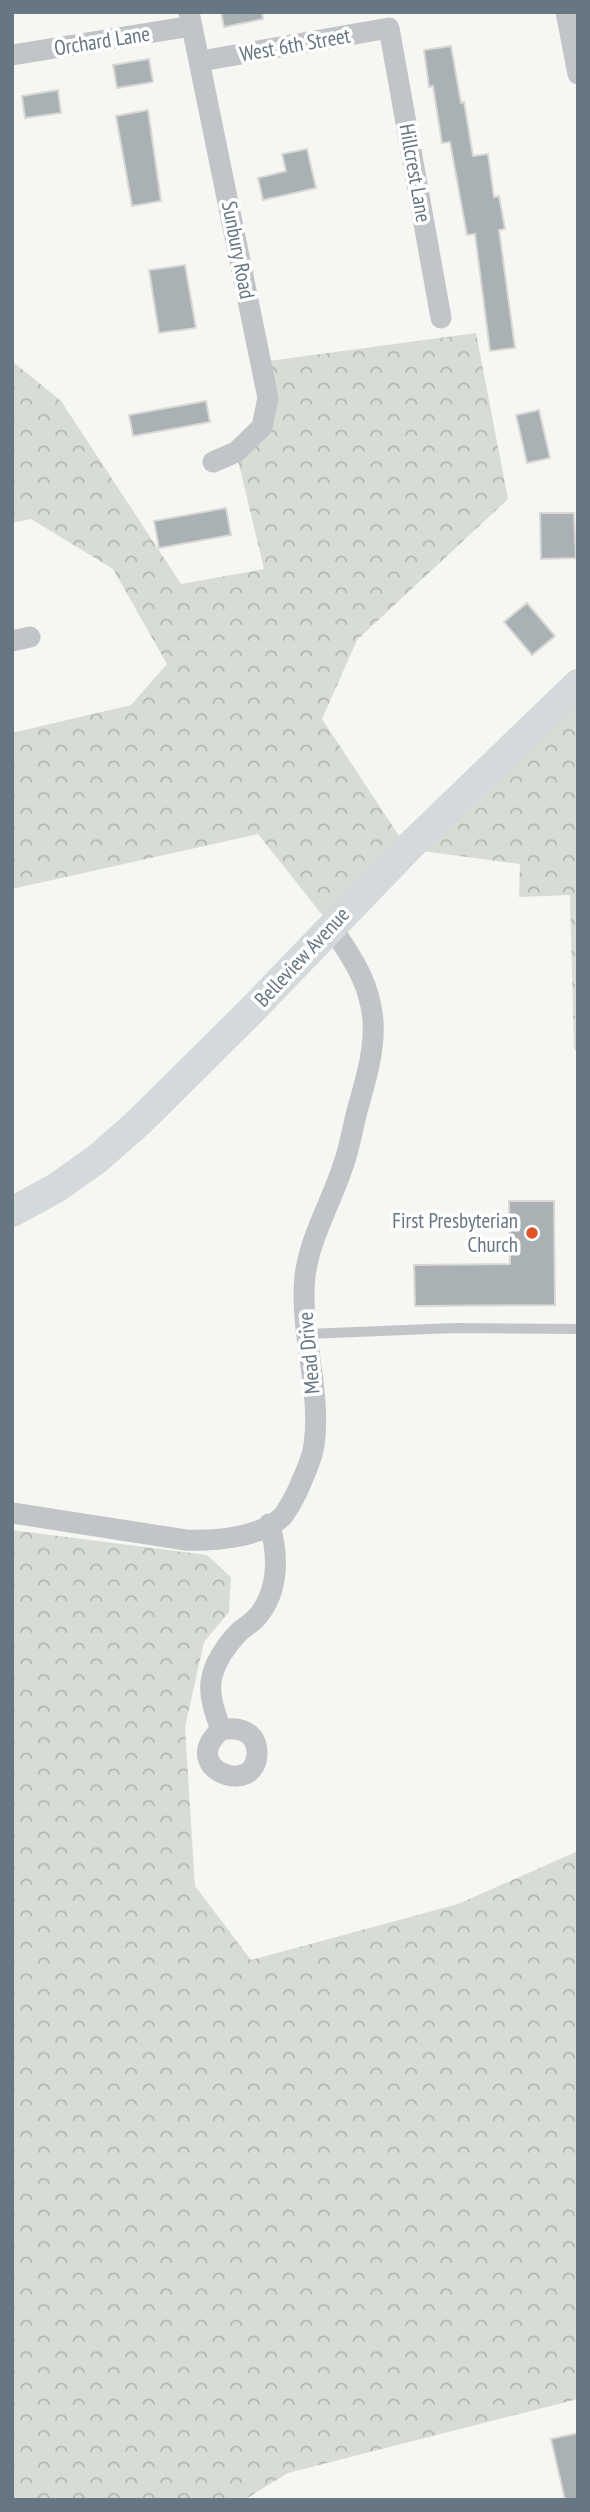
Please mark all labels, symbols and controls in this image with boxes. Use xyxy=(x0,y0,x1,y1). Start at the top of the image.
street label: Orchard Lane xyxy=(52,20,152,61)
street label: West 6th Street xyxy=(238,21,352,68)
street label: Hillcrest Lane xyxy=(394,122,437,224)
street label: Sunbury Road xyxy=(216,199,261,301)
street label: Belleview Avenue xyxy=(248,901,355,1012)
place label: First Presbyterian Church xyxy=(392,1207,518,1258)
marker: First Presbyterian Church xyxy=(524,1225,540,1241)
street label: Mead Drive xyxy=(291,1311,326,1395)

